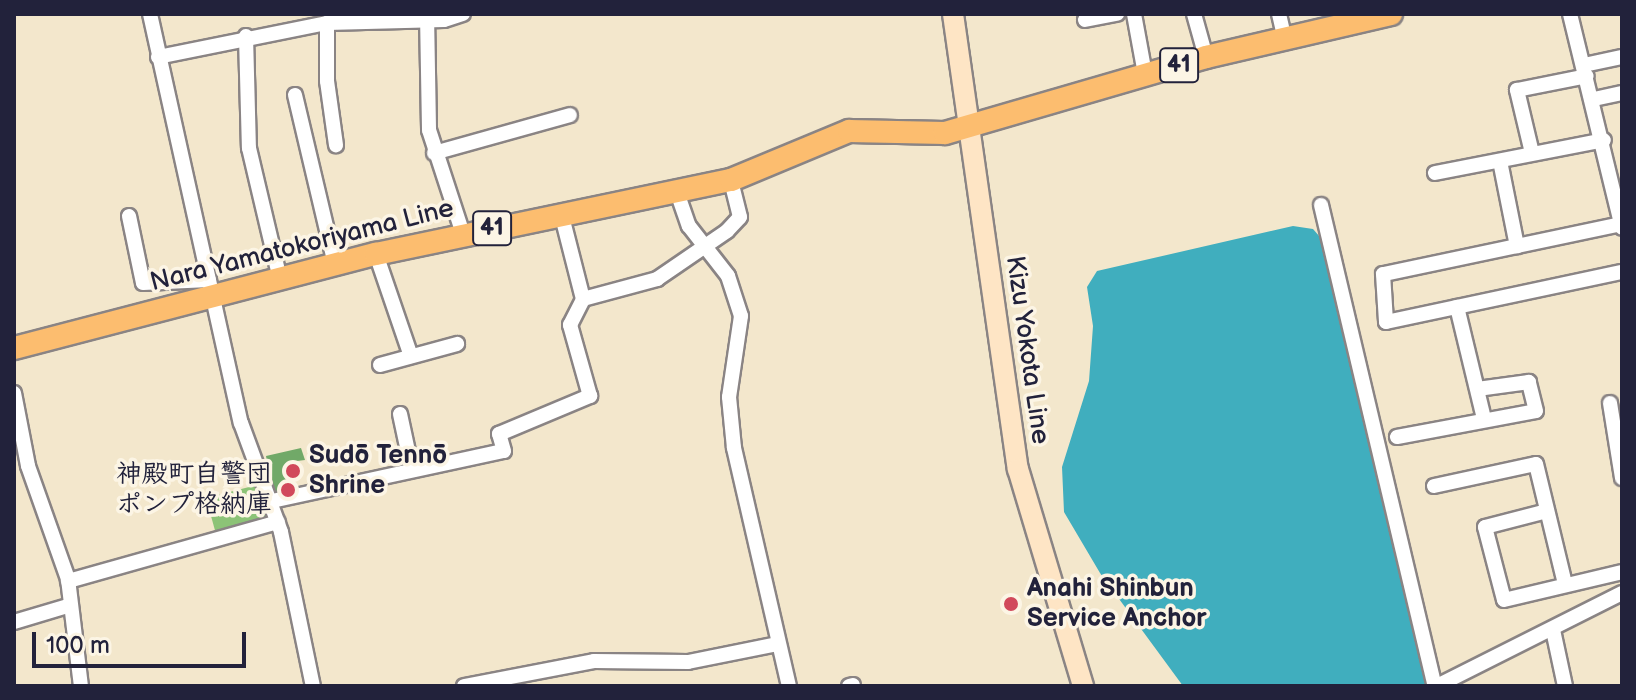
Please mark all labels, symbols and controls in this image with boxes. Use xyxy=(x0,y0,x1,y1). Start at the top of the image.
road number: 41 xyxy=(1159,45,1199,85)
street label: Nara Yamatokoriyama Line xyxy=(146,193,458,299)
road number: 41 xyxy=(472,208,512,248)
street label: Kizu Yokota Line xyxy=(998,253,1056,447)
place label: Sudō Tennō Shrine xyxy=(309,440,447,502)
place label: 神殿町自警団 ポンプ格納庫 xyxy=(116,459,272,520)
marker: Sudō Tennō Shrine xyxy=(284,462,302,480)
marker: 神殿町自警団 ポンプ格納庫 xyxy=(279,481,297,499)
place label: Anahi Shinbun Service Anchor xyxy=(1027,573,1207,634)
marker: Anahi Shinbun Service Anchor xyxy=(1002,595,1020,613)
scale bar xyxy=(36,616,250,666)
text: 100 m xyxy=(46,631,110,660)

